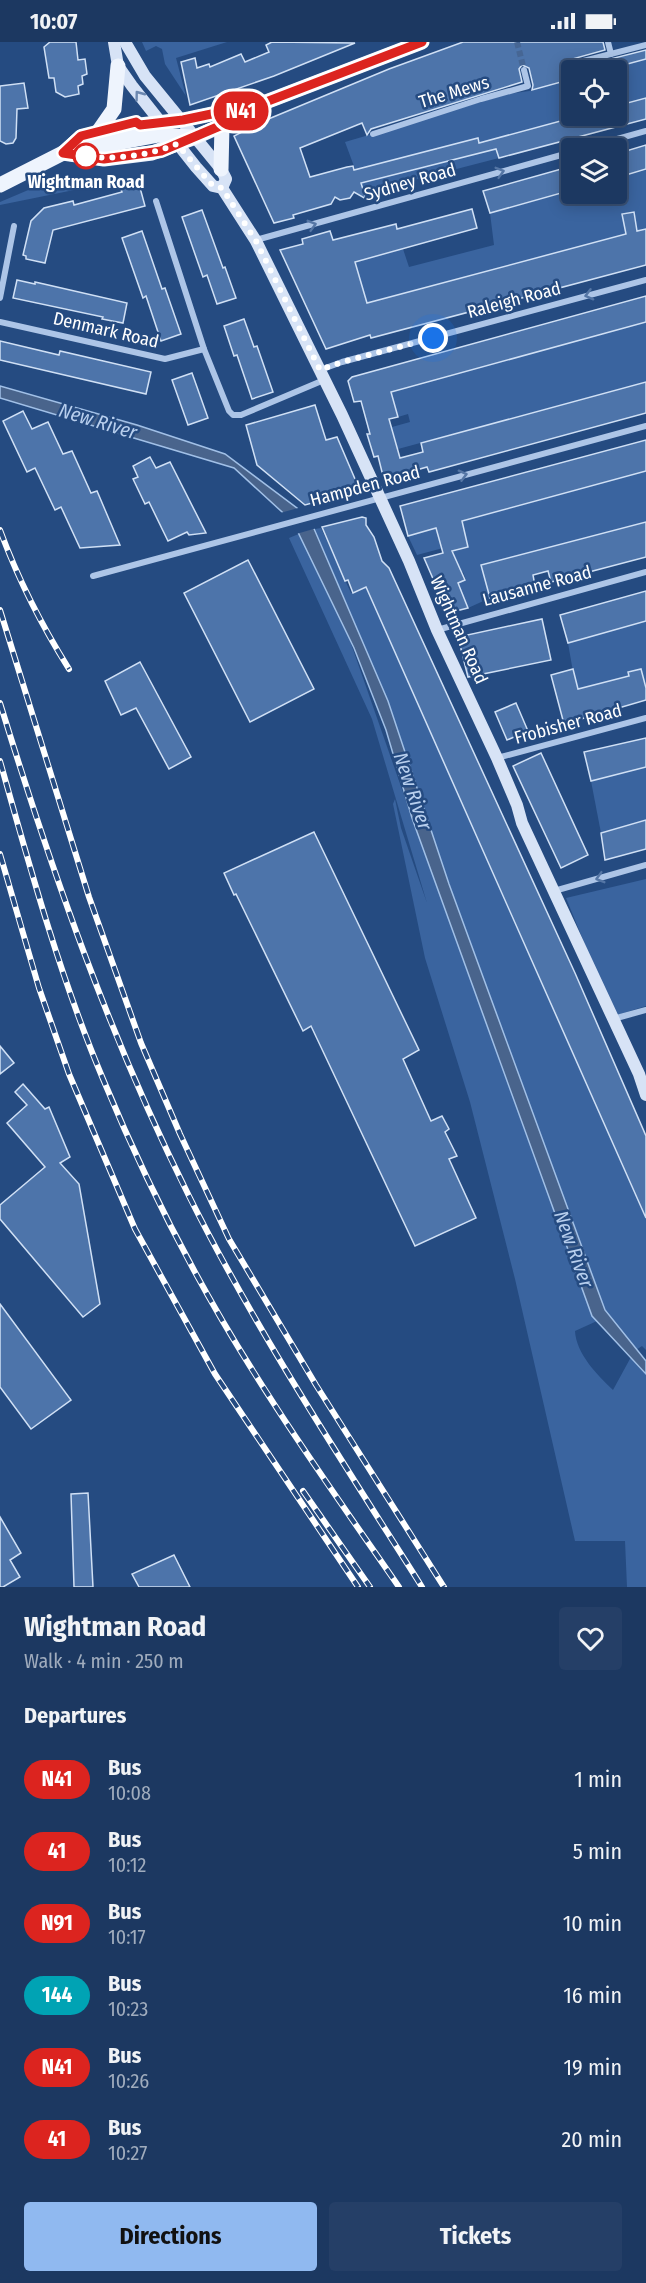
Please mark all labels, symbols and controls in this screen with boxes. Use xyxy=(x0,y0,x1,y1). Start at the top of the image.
text: 10:07 xyxy=(30,8,77,35)
map controls xyxy=(561,60,627,204)
button: locate xyxy=(561,60,627,126)
street label: The Mews xyxy=(416,71,492,113)
one-way arrow xyxy=(135,91,146,102)
line badge: N41 xyxy=(206,92,276,130)
text: N41 xyxy=(226,98,256,124)
button: layers xyxy=(561,138,627,204)
marker: Wightman Road xyxy=(73,143,99,169)
street label: Sydney Road xyxy=(362,158,458,206)
one-way arrow xyxy=(494,167,505,179)
place label: Wightman Road xyxy=(27,171,145,193)
one-way arrow xyxy=(306,220,317,232)
street label: Raleigh Road xyxy=(465,277,563,323)
one-way arrow xyxy=(585,288,595,300)
street label: Denmark Road xyxy=(51,307,161,353)
your location xyxy=(418,323,448,353)
water label: New River xyxy=(56,398,141,445)
street label: Hampden Road xyxy=(308,461,422,511)
one-way arrow xyxy=(458,470,468,483)
street label: Lausanne Road xyxy=(480,561,594,611)
street label: Wightman Road xyxy=(425,573,493,687)
street label: Frobisher Road xyxy=(512,699,624,749)
water label: New River xyxy=(389,749,438,834)
one-way arrow xyxy=(595,871,605,883)
water label: New River xyxy=(549,1207,599,1292)
button: heart xyxy=(559,1607,622,1670)
text: Wightman Road xyxy=(24,1610,206,1643)
text: Walk · 4 min · 250 m xyxy=(24,1649,184,1673)
text: Departures xyxy=(24,1702,126,1729)
text: Bus xyxy=(108,1754,141,1781)
text: N41 xyxy=(42,1766,72,1792)
text: 1 min xyxy=(574,1766,622,1793)
text: 10:08 xyxy=(108,1781,151,1805)
text: Bus xyxy=(108,1826,141,1853)
text: 41 xyxy=(48,1838,66,1864)
text: 5 min xyxy=(573,1838,622,1865)
text: 10:12 xyxy=(108,1853,146,1877)
text: Bus xyxy=(108,1898,141,1925)
text: N91 xyxy=(41,1910,73,1936)
text: 10 min xyxy=(563,1910,622,1937)
text: 10:17 xyxy=(108,1925,146,1949)
text: Bus xyxy=(108,1970,141,1997)
text: 144 xyxy=(42,1982,72,2008)
text: 16 min xyxy=(563,1982,622,2009)
text: 10:23 xyxy=(108,1997,148,2021)
text: Bus xyxy=(108,2042,141,2069)
text: N41 xyxy=(42,2054,72,2080)
text: 19 min xyxy=(564,2054,622,2081)
text: 10:26 xyxy=(108,2069,149,2093)
text: Bus xyxy=(108,2114,141,2141)
text: 41 xyxy=(48,2126,66,2152)
text: 20 min xyxy=(562,2126,622,2153)
text: 10:27 xyxy=(108,2141,147,2165)
button: Directions xyxy=(24,2202,317,2271)
button: Tickets xyxy=(329,2202,622,2271)

